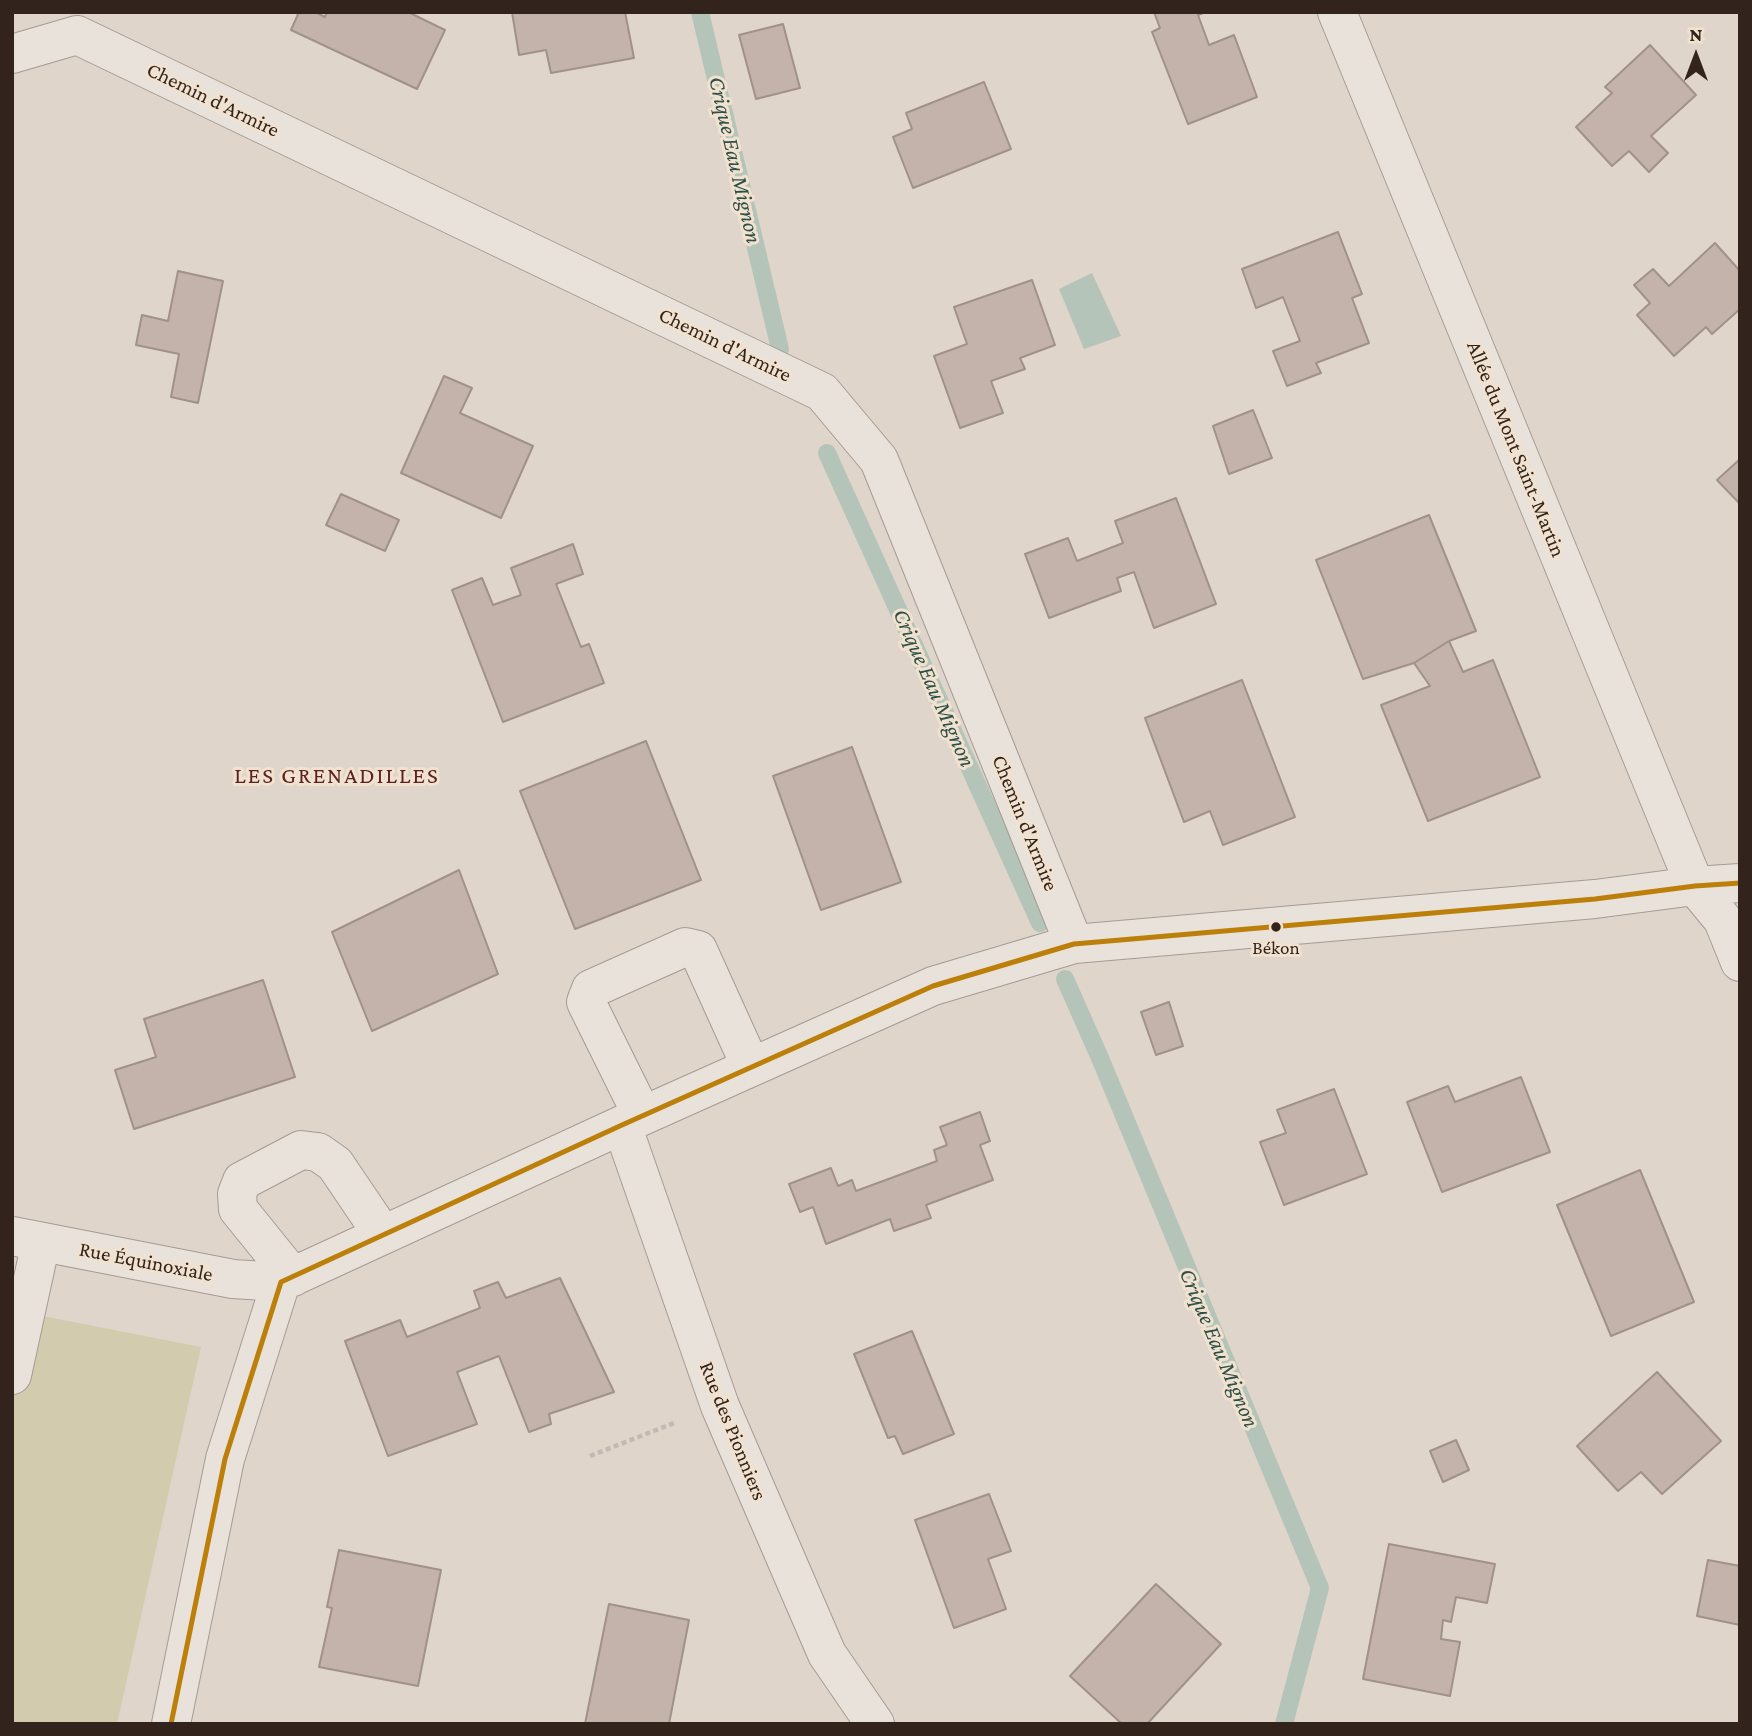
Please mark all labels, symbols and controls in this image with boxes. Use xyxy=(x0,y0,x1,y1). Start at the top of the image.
north arrow xyxy=(1661,21,1731,91)
text: N xyxy=(1690,24,1702,45)
street label: Chemin d'Armire xyxy=(143,57,283,143)
water label: Crique Eau Mignon xyxy=(702,74,768,246)
street label: Chemin d'Armire xyxy=(655,302,795,388)
street label: Allée du Mont Saint-Martin xyxy=(1461,337,1571,561)
water label: Crique Eau Mignon xyxy=(887,605,981,771)
street label: Chemin d'Armire xyxy=(986,751,1064,895)
district label: LES GRENADILLES xyxy=(236,762,438,790)
marker: Békon xyxy=(1269,920,1283,934)
place label: Békon xyxy=(1252,937,1300,959)
street label: Rue Équinoxiale xyxy=(77,1237,215,1287)
water label: Crique Eau Mignon xyxy=(1173,1264,1265,1432)
street label: Rue des Pionniers xyxy=(694,1358,772,1504)

